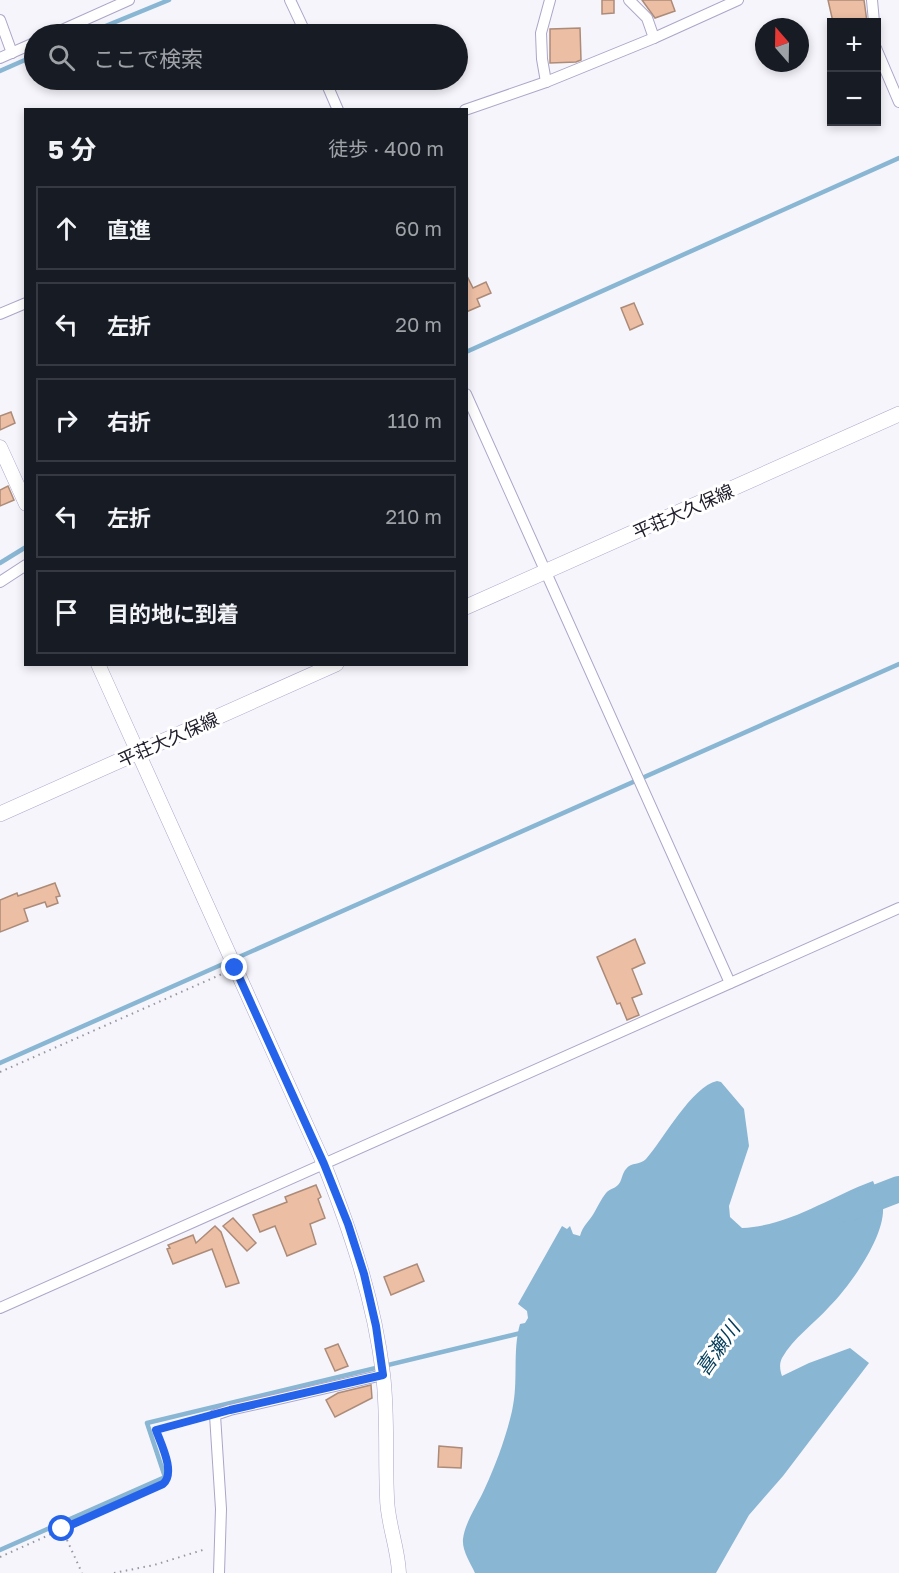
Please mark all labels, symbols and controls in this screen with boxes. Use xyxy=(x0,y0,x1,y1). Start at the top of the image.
north arrow xyxy=(755,18,809,72)
map controls xyxy=(827,18,881,126)
button: + xyxy=(827,18,881,72)
search box xyxy=(24,24,468,90)
icon: search xyxy=(45,41,78,74)
text: ここで検索 xyxy=(93,45,203,72)
button: − xyxy=(827,72,881,126)
text: 5 分 xyxy=(48,134,96,165)
text: 徒歩 · 400 m xyxy=(328,136,444,160)
icon: ahead xyxy=(50,212,83,245)
text: 直進 xyxy=(107,216,151,243)
text: 60 m xyxy=(395,216,442,240)
icon: left xyxy=(50,308,83,341)
text: 左折 xyxy=(107,312,151,339)
text: 20 m xyxy=(395,312,442,336)
icon: right xyxy=(50,404,83,437)
text: 右折 xyxy=(107,408,151,435)
text: 110 m xyxy=(388,408,442,432)
street label: 平荘大久保線 xyxy=(629,479,737,543)
icon: left xyxy=(50,500,83,533)
text: 左折 xyxy=(107,504,151,531)
text: 210 m xyxy=(386,504,442,528)
icon: arrive xyxy=(50,596,83,629)
text: 目的地に到着 xyxy=(107,600,239,627)
street label: 平荘大久保線 xyxy=(114,707,222,771)
route end xyxy=(221,954,247,980)
water label: 喜瀬川 xyxy=(690,1315,745,1379)
route start xyxy=(48,1515,74,1541)

